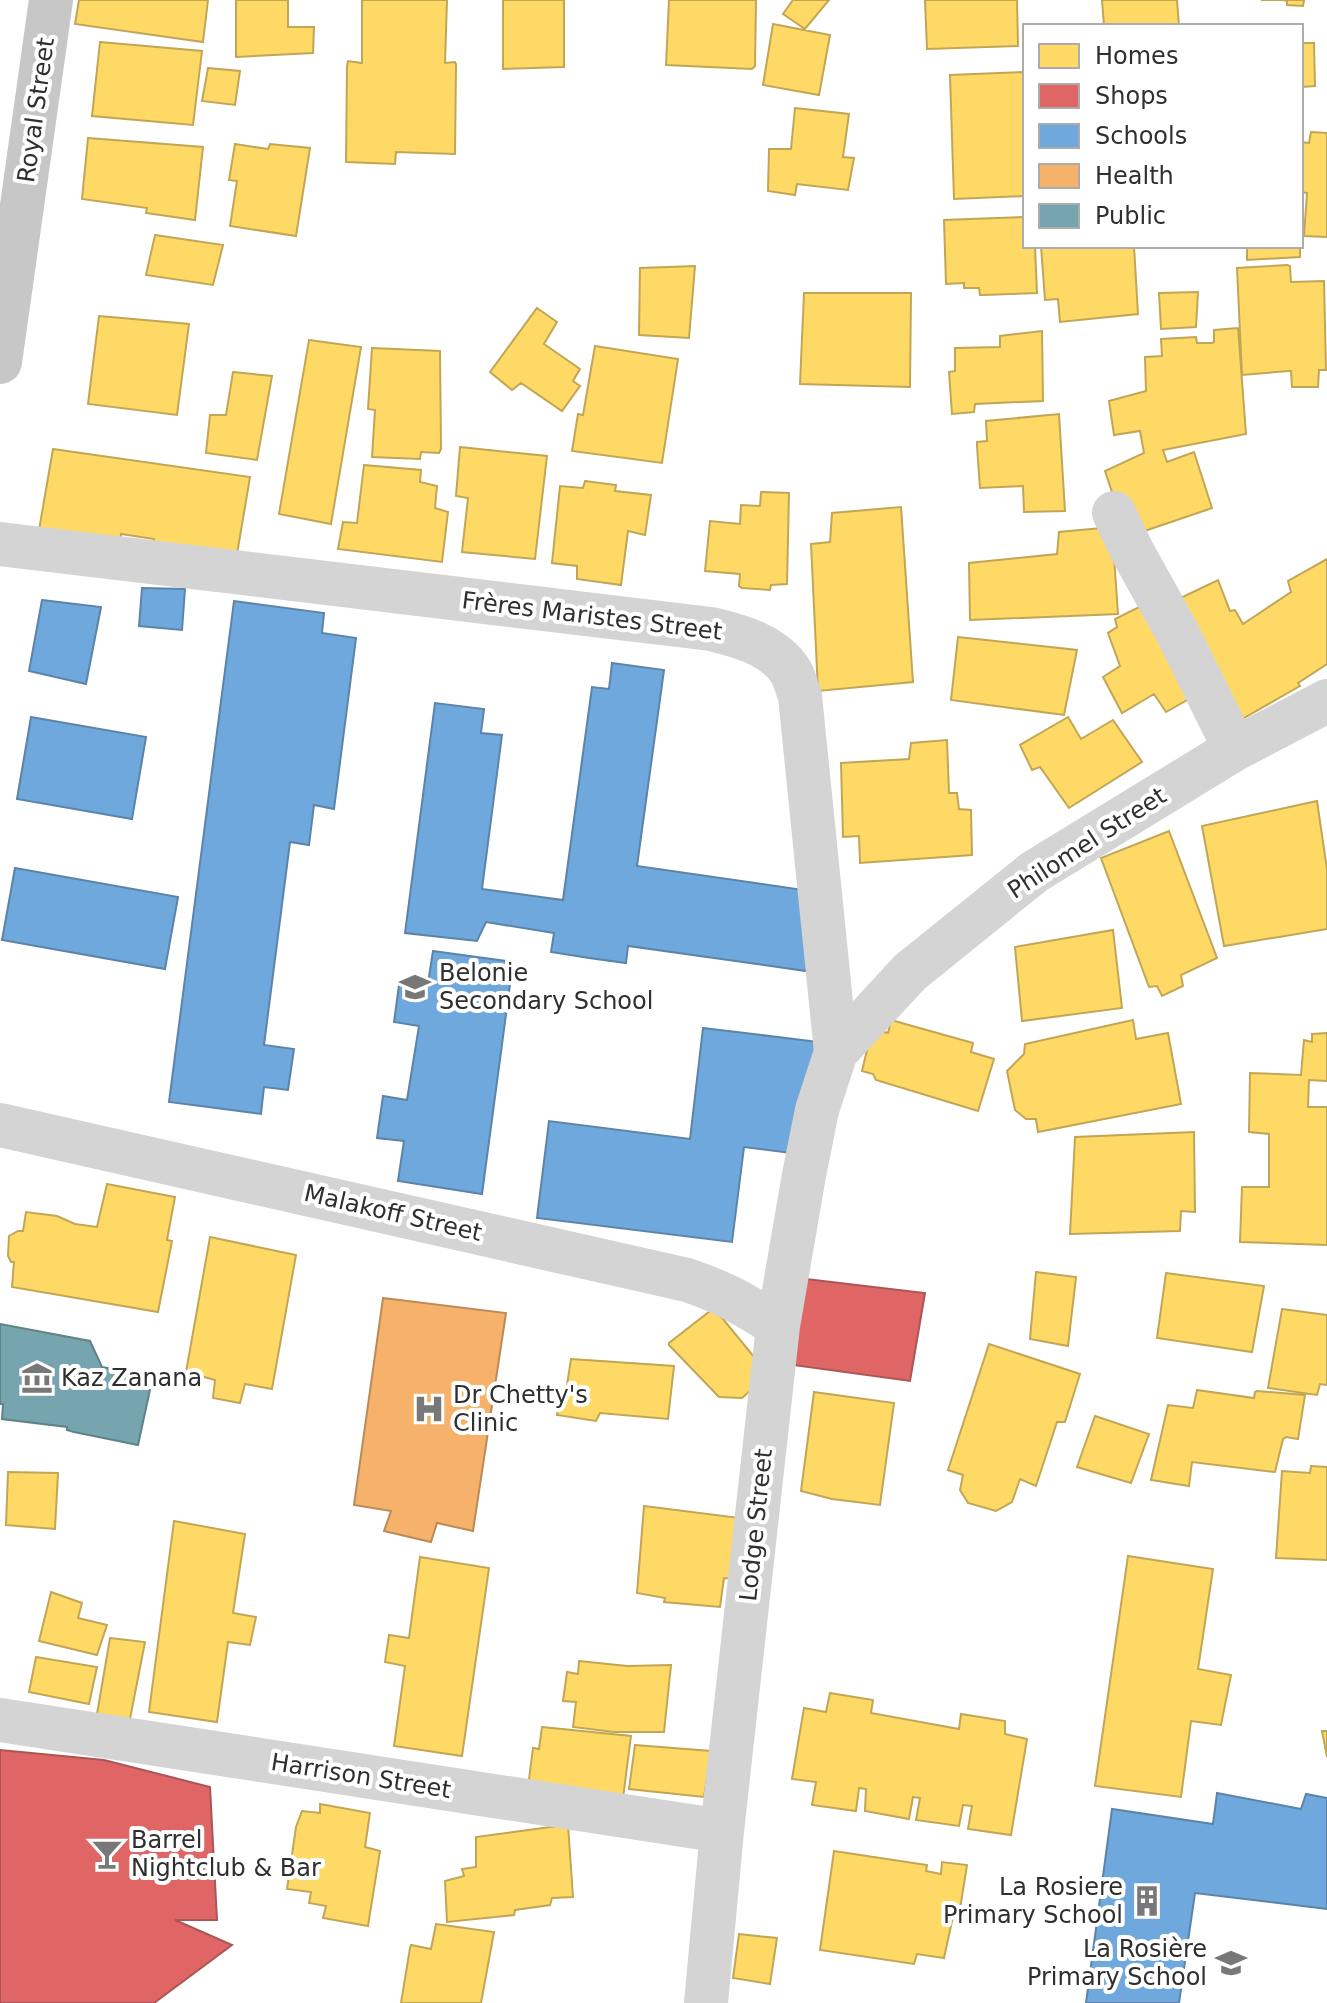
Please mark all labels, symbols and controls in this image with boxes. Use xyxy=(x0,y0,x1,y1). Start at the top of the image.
legend xyxy=(1023,24,1303,248)
street label: Royal Street xyxy=(12,36,60,184)
text: Homes xyxy=(1095,42,1178,70)
text: Shops xyxy=(1095,82,1168,110)
text: Schools xyxy=(1095,122,1187,150)
text: Health xyxy=(1095,162,1174,190)
text: Public xyxy=(1095,202,1166,230)
street label: Frères Maristes Street xyxy=(460,586,724,646)
street label: Philomel Street xyxy=(1003,781,1171,905)
place label: Belonie Secondary School xyxy=(439,959,653,1015)
school or university icon: Belonie Secondary School xyxy=(398,970,432,1004)
street label: Malakoff Street xyxy=(301,1179,485,1247)
museum icon: Kaz Zanana xyxy=(20,1361,54,1395)
place label: Kaz Zanana xyxy=(61,1364,202,1392)
place label: Dr Chetty's Clinic xyxy=(453,1381,588,1437)
hospital icon: Dr Chetty's Clinic xyxy=(412,1392,446,1426)
street label: Lodge Street xyxy=(734,1447,778,1603)
street label: Harrison Street xyxy=(269,1748,453,1804)
place label: Barrel Nightclub & Bar xyxy=(131,1826,321,1882)
bar icon: Barrel Nightclub & Bar xyxy=(90,1837,124,1871)
place label: La Rosiere Primary School xyxy=(943,1873,1123,1929)
building icon: La Rosiere Primary School xyxy=(1130,1884,1164,1918)
place label: La Rosière Primary School xyxy=(1027,1935,1207,1991)
school or university icon: La Rosière Primary School xyxy=(1214,1946,1248,1980)

